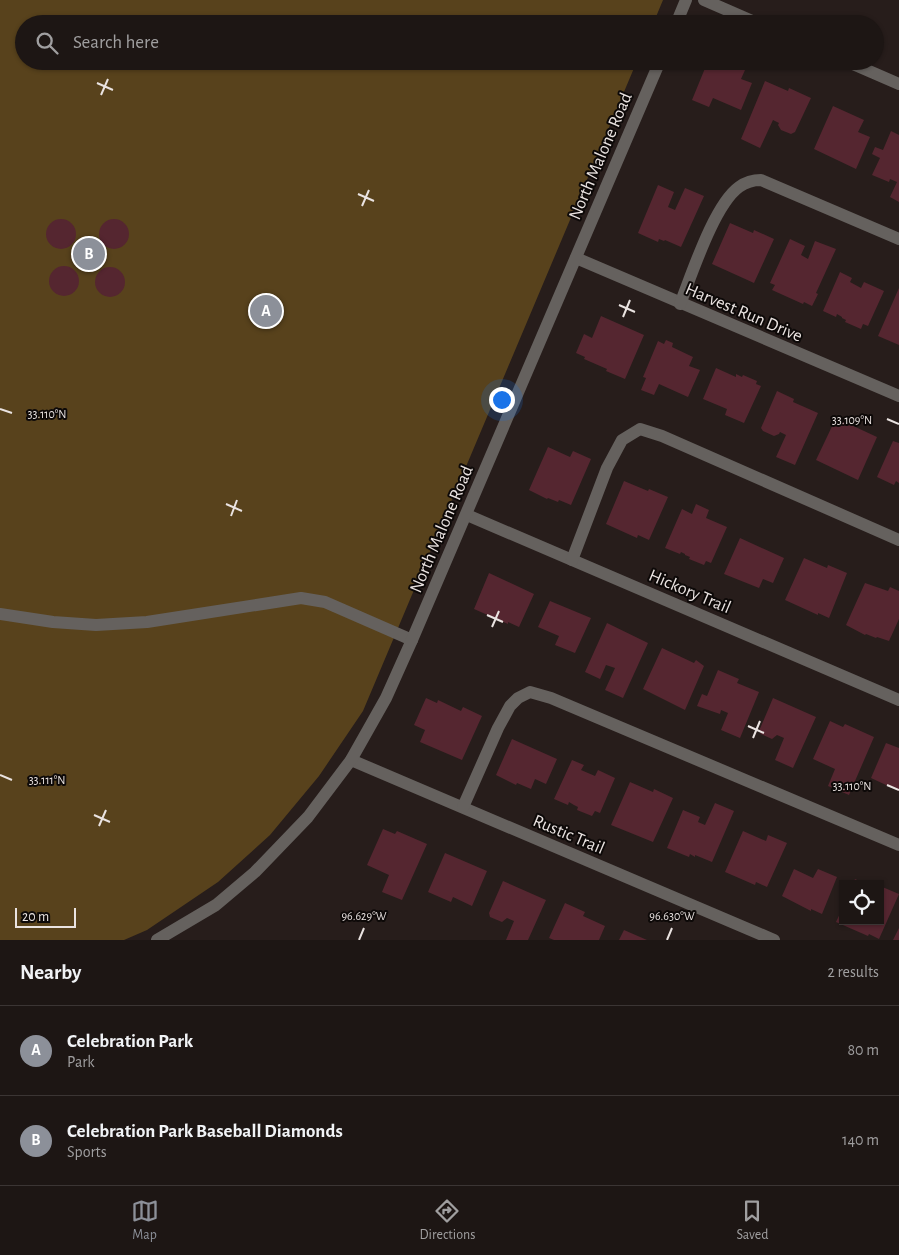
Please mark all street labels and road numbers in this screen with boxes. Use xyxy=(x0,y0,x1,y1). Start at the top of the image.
street label: North Malone Road xyxy=(566,90,636,223)
street label: Harvest Run Drive xyxy=(682,280,805,346)
street label: North Malone Road xyxy=(407,463,477,596)
street label: Hickory Trail xyxy=(646,567,733,617)
street label: Rustic Trail xyxy=(530,812,607,858)

